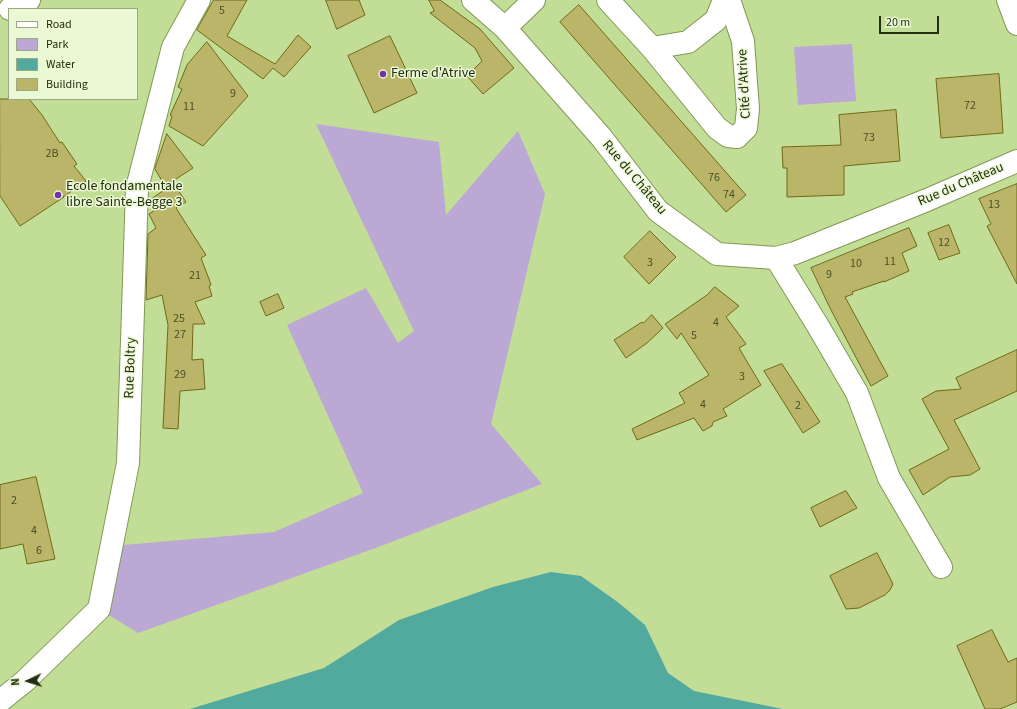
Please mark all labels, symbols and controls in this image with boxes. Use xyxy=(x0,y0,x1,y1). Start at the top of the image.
house number: 5 xyxy=(219,4,225,18)
legend xyxy=(8,8,138,100)
scale bar xyxy=(881,8,941,34)
text: 20 m xyxy=(886,14,910,31)
text: Road xyxy=(46,16,72,33)
text: Park xyxy=(46,36,68,53)
street label: Cité d'Atrive xyxy=(735,49,755,119)
text: Water xyxy=(46,56,75,73)
place label: Ferme d'Atrive xyxy=(391,66,475,82)
marker: Ferme d'Atrive xyxy=(378,69,388,79)
text: Building xyxy=(46,76,88,93)
house number: 9 xyxy=(230,87,236,101)
house number: 72 xyxy=(964,99,976,113)
house number: 11 xyxy=(183,100,195,114)
house number: 73 xyxy=(863,131,875,145)
street label: Rue du Château xyxy=(598,137,670,219)
house number: 2B xyxy=(45,147,59,161)
street label: Rue du Château xyxy=(915,159,1007,211)
house number: 76 xyxy=(708,171,720,185)
place label: Ecole fondamentale libre Sainte-Begge 3 xyxy=(66,179,182,212)
house number: 74 xyxy=(723,188,735,202)
marker: Ecole fondamentale libre Sainte-Begge 3 xyxy=(53,190,63,200)
house number: 13 xyxy=(988,198,1000,212)
house number: 12 xyxy=(938,236,950,250)
house number: 11 xyxy=(884,255,896,269)
house number: 3 xyxy=(647,256,653,270)
house number: 10 xyxy=(850,257,862,271)
house number: 9 xyxy=(826,268,832,282)
house number: 21 xyxy=(189,269,201,283)
house number: 25 xyxy=(173,312,185,326)
house number: 4 xyxy=(713,316,719,330)
house number: 27 xyxy=(174,328,186,342)
house number: 5 xyxy=(691,329,697,343)
street label: Rue Boltry xyxy=(122,337,140,399)
house number: 29 xyxy=(174,368,186,382)
house number: 3 xyxy=(739,370,745,384)
house number: 4 xyxy=(700,398,706,412)
house number: 2 xyxy=(795,399,801,413)
house number: 2 xyxy=(11,494,17,508)
house number: 4 xyxy=(31,524,37,538)
house number: 6 xyxy=(36,544,42,558)
north arrow xyxy=(8,661,48,701)
text: N xyxy=(8,678,23,686)

